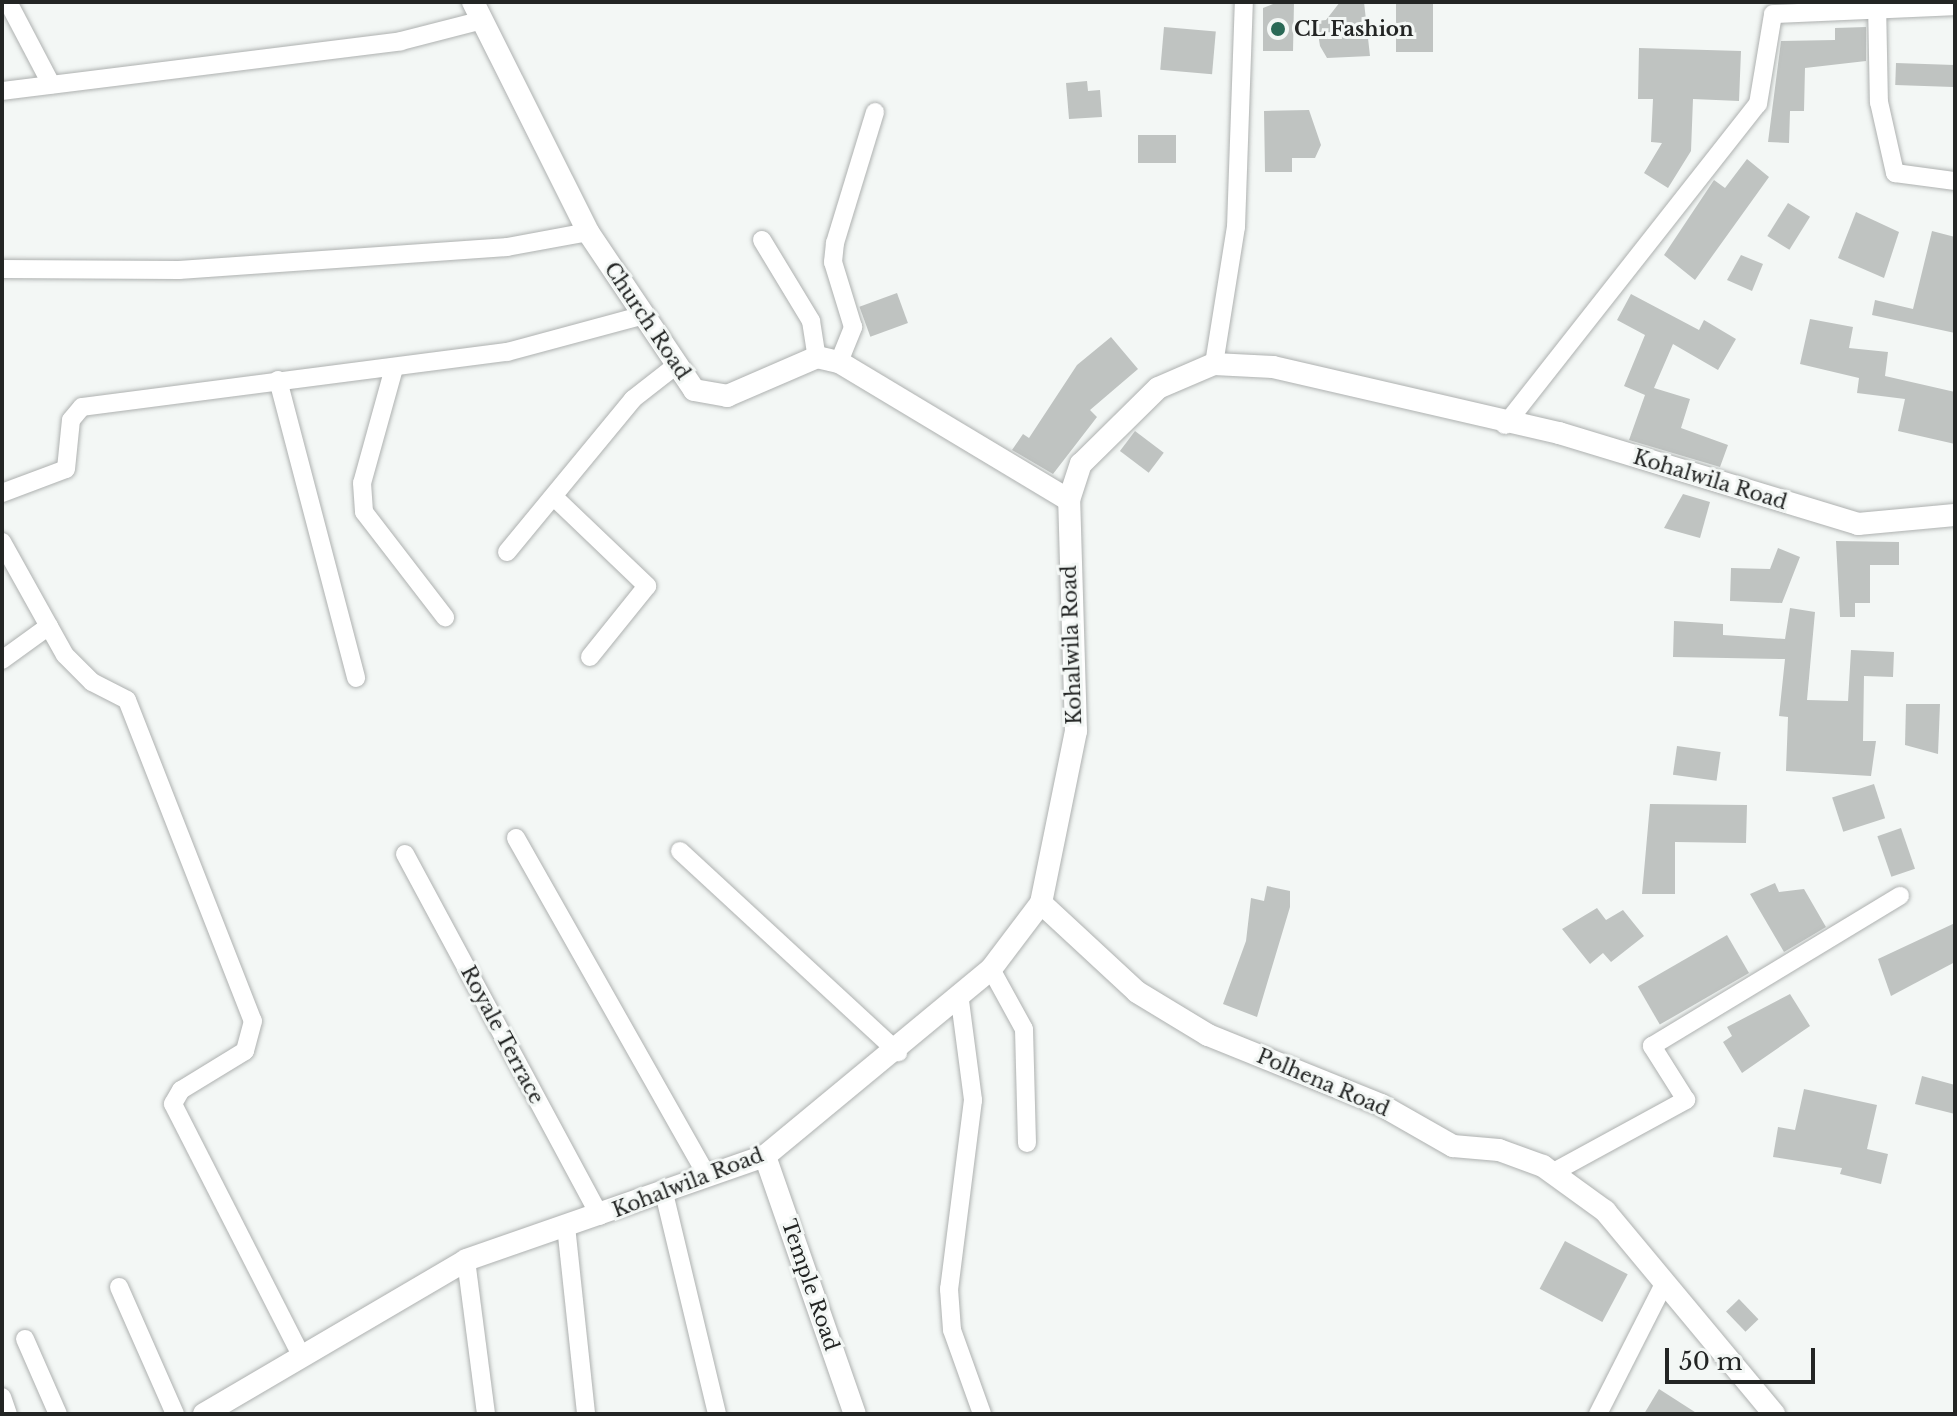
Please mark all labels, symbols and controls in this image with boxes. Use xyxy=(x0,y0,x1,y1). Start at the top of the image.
place label: CL Fashion xyxy=(1294,17,1414,41)
marker: CL Fashion xyxy=(1269,20,1287,38)
street label: Church Road xyxy=(599,258,695,384)
street label: Kohalwila Road xyxy=(1630,445,1790,515)
street label: Kohalwila Road xyxy=(1057,565,1087,725)
street label: Royale Terrace xyxy=(455,962,549,1108)
street label: Polhena Road xyxy=(1253,1044,1393,1122)
street label: Kohalwila Road xyxy=(609,1143,767,1223)
street label: Temple Road xyxy=(776,1216,844,1354)
scale bar xyxy=(1669,1332,1819,1382)
text: 50 m xyxy=(1679,1347,1742,1376)

